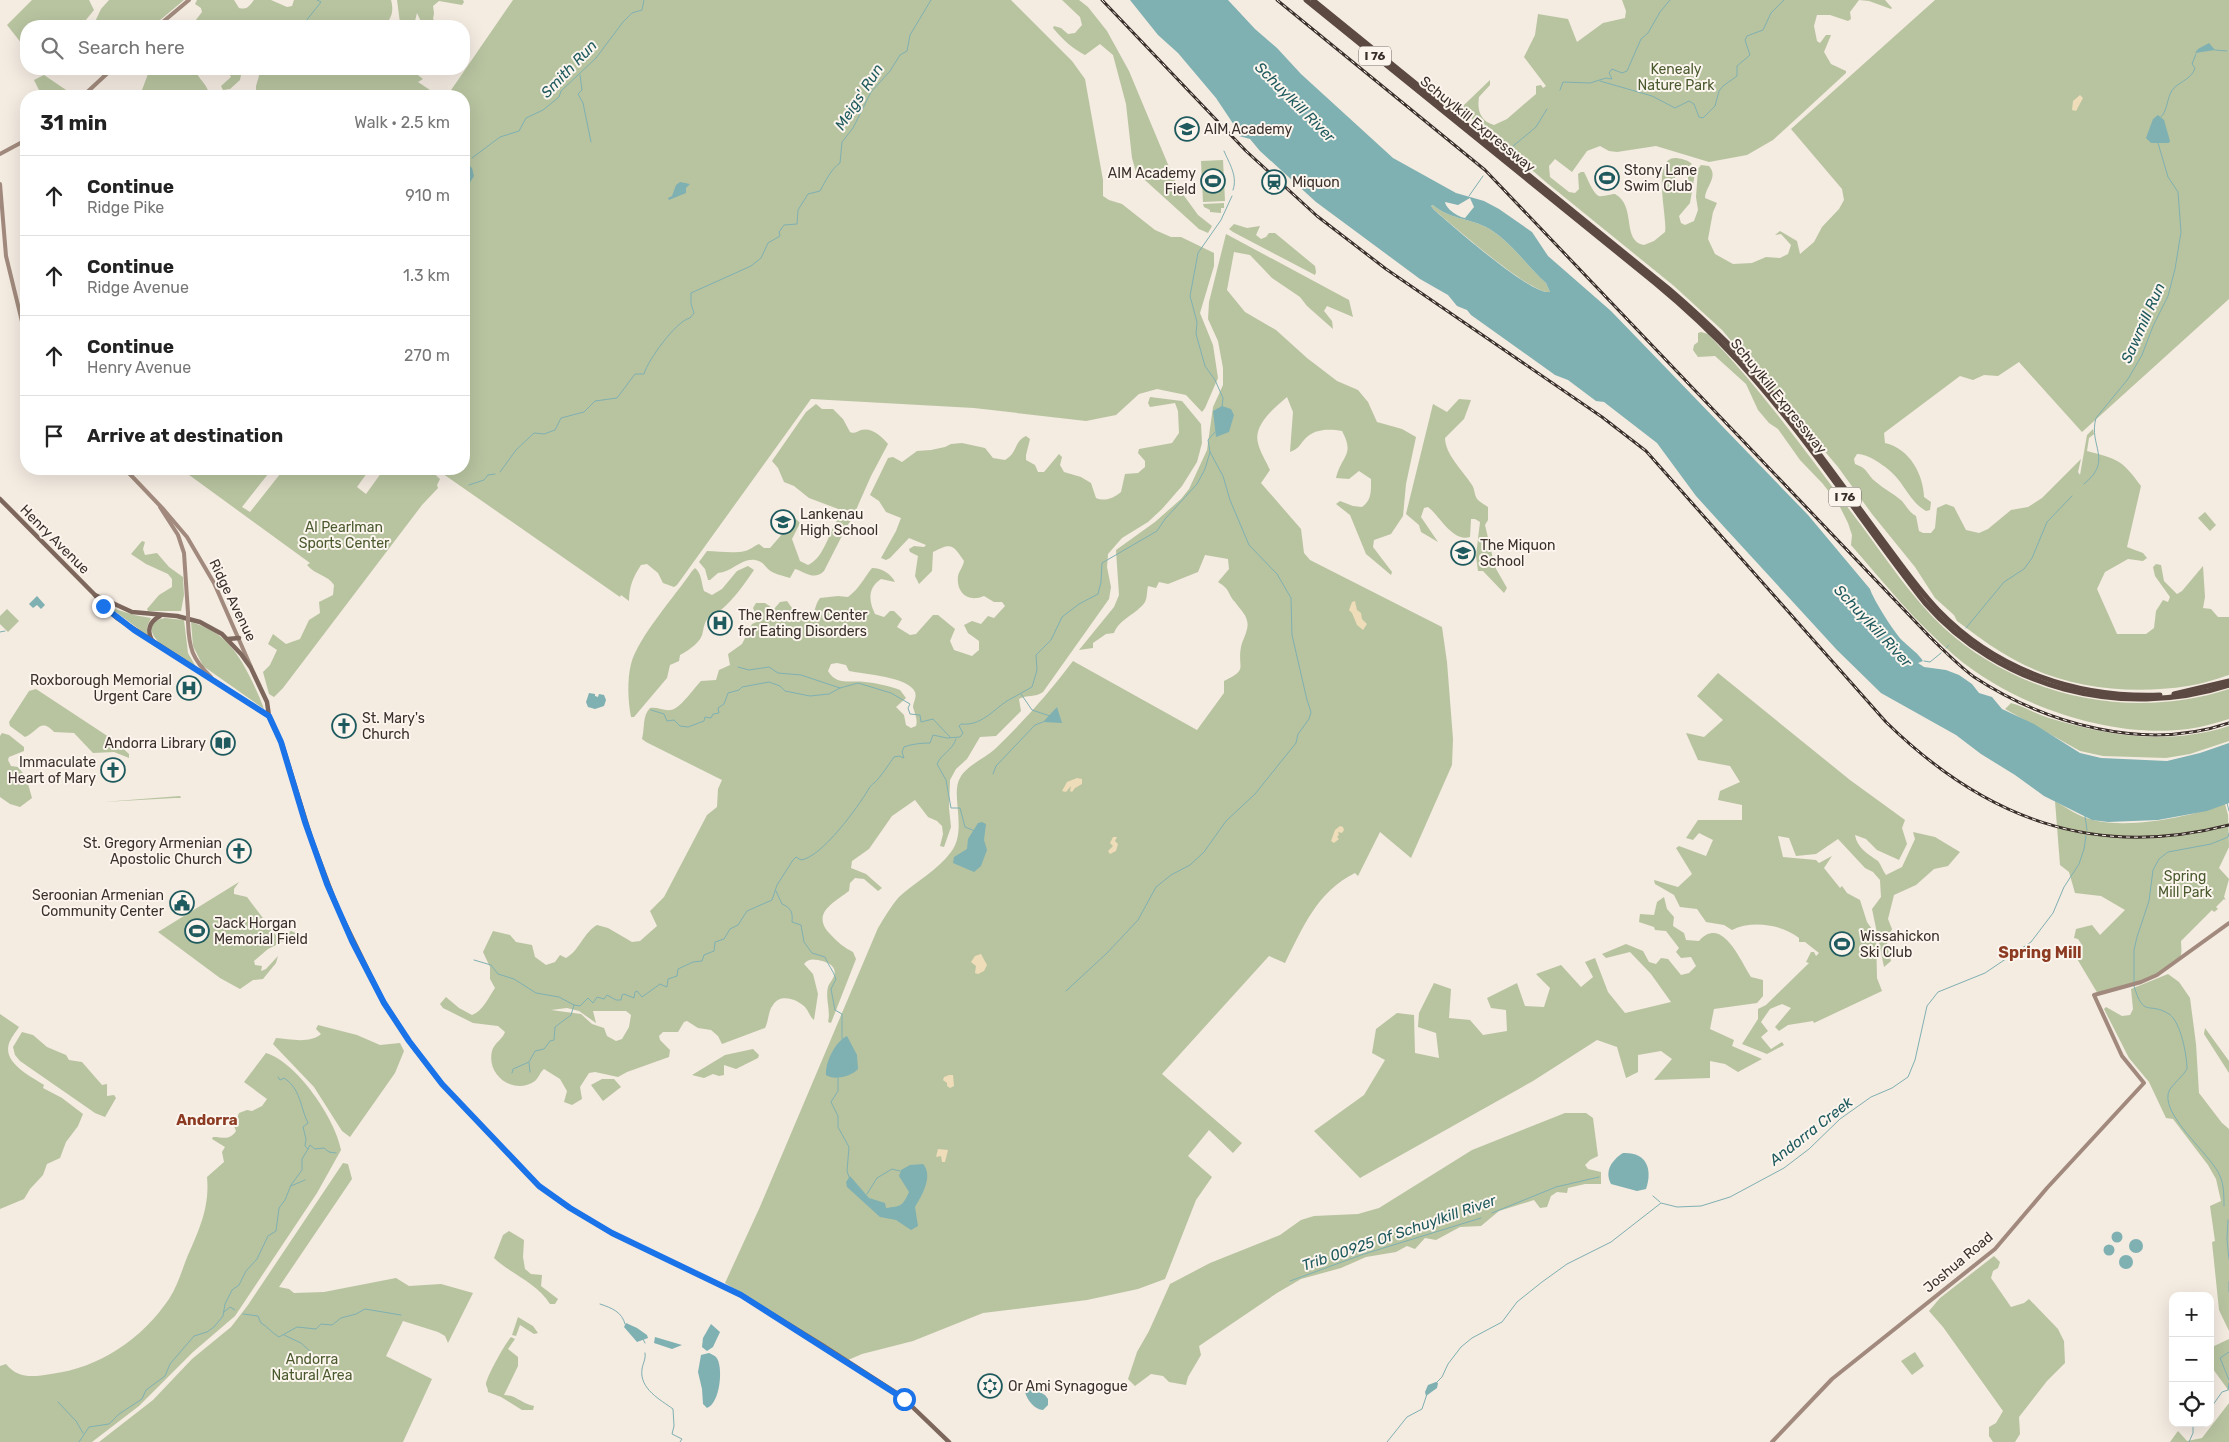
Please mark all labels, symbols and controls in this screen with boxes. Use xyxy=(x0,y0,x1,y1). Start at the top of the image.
search box xyxy=(20,20,470,75)
icon: search xyxy=(38,34,66,62)
text: Search here xyxy=(78,36,185,59)
water label: Smith Run xyxy=(537,37,601,101)
road number: I 76 xyxy=(1359,46,1391,66)
water label: Schuylkill River xyxy=(1251,58,1340,147)
water label: Meigs' Run xyxy=(831,61,887,133)
park label: Kenealy Nature Park xyxy=(1638,61,1715,94)
street label: Schuylkill Expressway xyxy=(1417,73,1539,176)
text: 31 min xyxy=(40,110,107,135)
text: Walk · 2.5 km xyxy=(354,113,450,132)
school or university icon: AIM Academy xyxy=(1174,116,1200,142)
place label: AIM Academy xyxy=(1204,121,1293,138)
place label: Stony Lane Swim Club xyxy=(1624,162,1697,195)
place label: AIM Academy Field xyxy=(1108,165,1196,198)
sports icon: Stony Lane Swim Club xyxy=(1594,165,1620,191)
sports icon: AIM Academy Field xyxy=(1200,168,1226,194)
station icon: Miquon xyxy=(1261,169,1287,195)
place label: Miquon xyxy=(1292,174,1340,191)
text: Continue xyxy=(87,175,174,198)
icon: ahead xyxy=(40,182,68,210)
text: 910 m xyxy=(405,186,450,205)
text: Ridge Pike xyxy=(87,198,164,217)
text: Continue xyxy=(87,255,174,278)
icon: ahead xyxy=(40,262,68,290)
text: 1.3 km xyxy=(403,266,450,285)
text: Ridge Avenue xyxy=(87,278,189,297)
water label: Sawmill Run xyxy=(2117,280,2169,366)
text: Continue xyxy=(87,335,174,358)
street label: Schuylkill Expressway xyxy=(1727,335,1830,458)
icon: ahead xyxy=(40,342,68,370)
text: 270 m xyxy=(404,346,450,365)
text: Henry Avenue xyxy=(87,358,191,377)
icon: arrive xyxy=(40,422,68,450)
text: Arrive at destination xyxy=(87,424,283,447)
road number: I 76 xyxy=(1829,488,1861,507)
street label: Henry Avenue xyxy=(16,501,93,578)
place label: Lankenau High School xyxy=(800,506,878,539)
school or university icon: Lankenau High School xyxy=(770,509,796,535)
park label: Al Pearlman Sports Center xyxy=(299,519,390,552)
place label: The Miquon School xyxy=(1480,537,1555,570)
school or university icon: The Miquon School xyxy=(1450,540,1476,566)
street label: Ridge Avenue xyxy=(205,556,260,644)
water label: Schuylkill River xyxy=(1830,581,1917,672)
route end xyxy=(92,595,115,618)
place label: The Renfrew Center for Eating Disorders xyxy=(738,607,868,640)
hospital icon: The Renfrew Center for Eating Disorders xyxy=(707,610,733,636)
place label: Roxborough Memorial Urgent Care xyxy=(30,672,172,705)
hospital icon: Roxborough Memorial Urgent Care xyxy=(176,675,202,701)
place label: St. Mary's Church xyxy=(362,710,425,743)
church icon: St. Mary's Church xyxy=(331,713,357,739)
library icon: Andorra Library xyxy=(210,730,236,756)
place label: Andorra Library xyxy=(105,735,206,752)
place label: Immaculate Heart of Mary xyxy=(8,754,96,787)
church icon: Immaculate Heart of Mary xyxy=(100,757,126,783)
place label: St. Gregory Armenian Apostolic Church xyxy=(83,835,222,868)
church icon: St. Gregory Armenian Apostolic Church xyxy=(226,838,252,864)
park label: Spring Mill Park xyxy=(2158,868,2213,901)
place label: Seroonian Armenian Community Center xyxy=(32,887,165,920)
public building icon: Seroonian Armenian Community Center xyxy=(169,890,195,916)
place label: Jack Horgan Memorial Field xyxy=(214,915,308,948)
sports icon: Jack Horgan Memorial Field xyxy=(184,918,210,944)
place label: Wissahickon Ski Club xyxy=(1860,928,1940,961)
sports icon: Wissahickon Ski Club xyxy=(1829,931,1855,957)
district label: Spring Mill xyxy=(1998,943,2082,962)
water label: Andorra Creek xyxy=(1765,1093,1856,1170)
district label: Andorra xyxy=(176,1111,238,1129)
water label: Trib 00925 Of Schuylkill River xyxy=(1300,1191,1500,1275)
street label: Joshua Road xyxy=(1920,1228,1996,1296)
map controls xyxy=(2169,1292,2214,1427)
button: + xyxy=(2169,1292,2214,1337)
button: − xyxy=(2169,1337,2214,1382)
park label: Andorra Natural Area xyxy=(272,1351,352,1384)
synagogue icon: Or Ami Synagogue xyxy=(977,1373,1003,1399)
place label: Or Ami Synagogue xyxy=(1008,1378,1128,1395)
button: locate xyxy=(2169,1382,2214,1427)
route start xyxy=(893,1388,916,1411)

